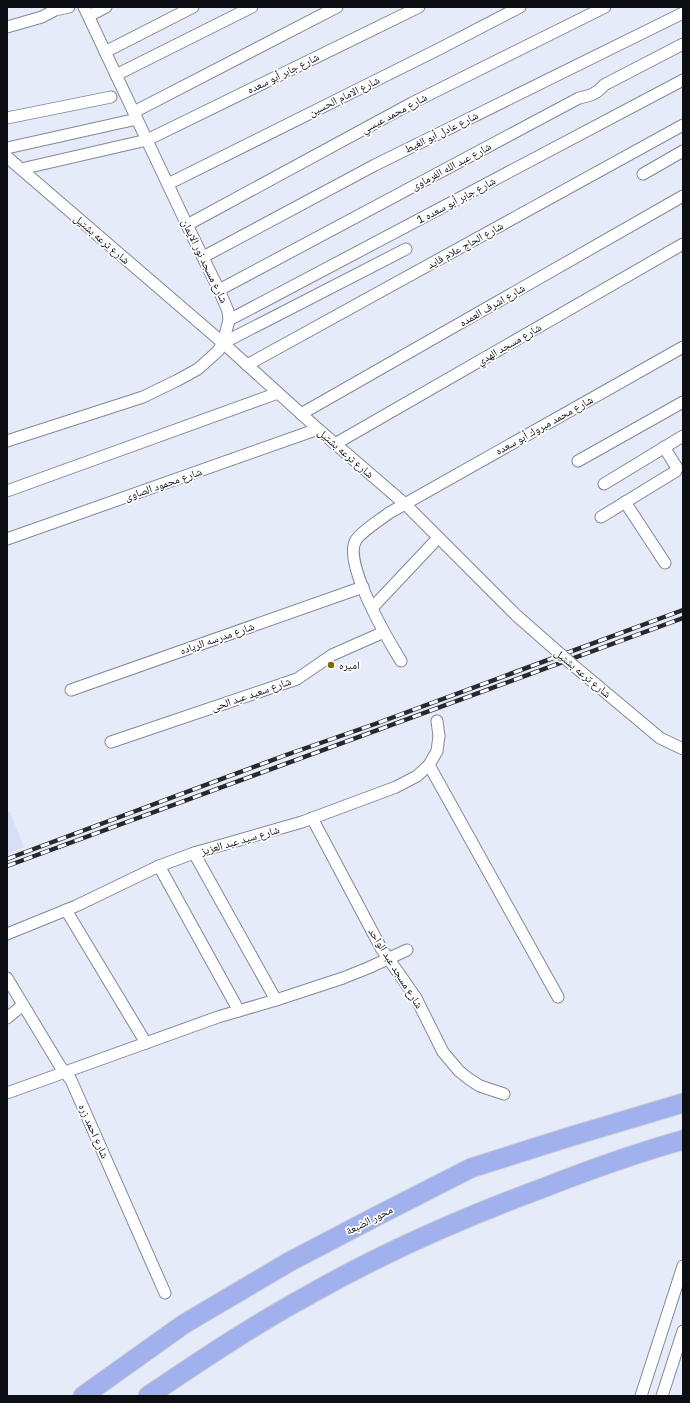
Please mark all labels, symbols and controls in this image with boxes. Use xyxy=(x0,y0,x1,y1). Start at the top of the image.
street label: شارع جابر أبو سعده xyxy=(245,50,321,96)
street label: شارع الامام الحسين xyxy=(306,73,382,119)
street label: شارع محمد عيسي xyxy=(359,90,430,138)
street label: شارع عادل أبو الغيط xyxy=(402,108,480,156)
street label: شارع عبد الله الفرماوى xyxy=(409,139,493,193)
street label: شارع جابر أبو سعده 1 xyxy=(414,173,498,227)
street label: شارع ترعه بشتيل xyxy=(71,211,133,267)
street label: شارع مسجد نور الايمان xyxy=(179,217,231,305)
street label: شارع الحاج علام فايد xyxy=(425,218,505,272)
street label: شارع اشرف العمده xyxy=(457,281,527,329)
street label: شارع مسجد الهدي xyxy=(474,320,545,370)
street label: شارع محمد مبروك أبو سعده xyxy=(493,392,595,458)
street label: شارع ترعه بشتيل xyxy=(315,425,377,481)
street label: شارع محمود الصاوى xyxy=(122,464,204,504)
street label: شارع مدرسه الرياده xyxy=(178,619,256,657)
street label: شارع ترعه بشتيل xyxy=(552,645,614,701)
place label: اميره xyxy=(339,658,360,672)
marker: اميره xyxy=(326,660,336,670)
street label: شارع سعيد عبد الحى xyxy=(209,674,293,714)
street label: شارع سيد عبد العزيز xyxy=(198,822,281,858)
street label: شارع مسجد عبد الواحد xyxy=(366,925,426,1011)
street label: شارع احمد زره xyxy=(76,1101,112,1161)
street label: محور الضبعة xyxy=(343,1202,395,1238)

